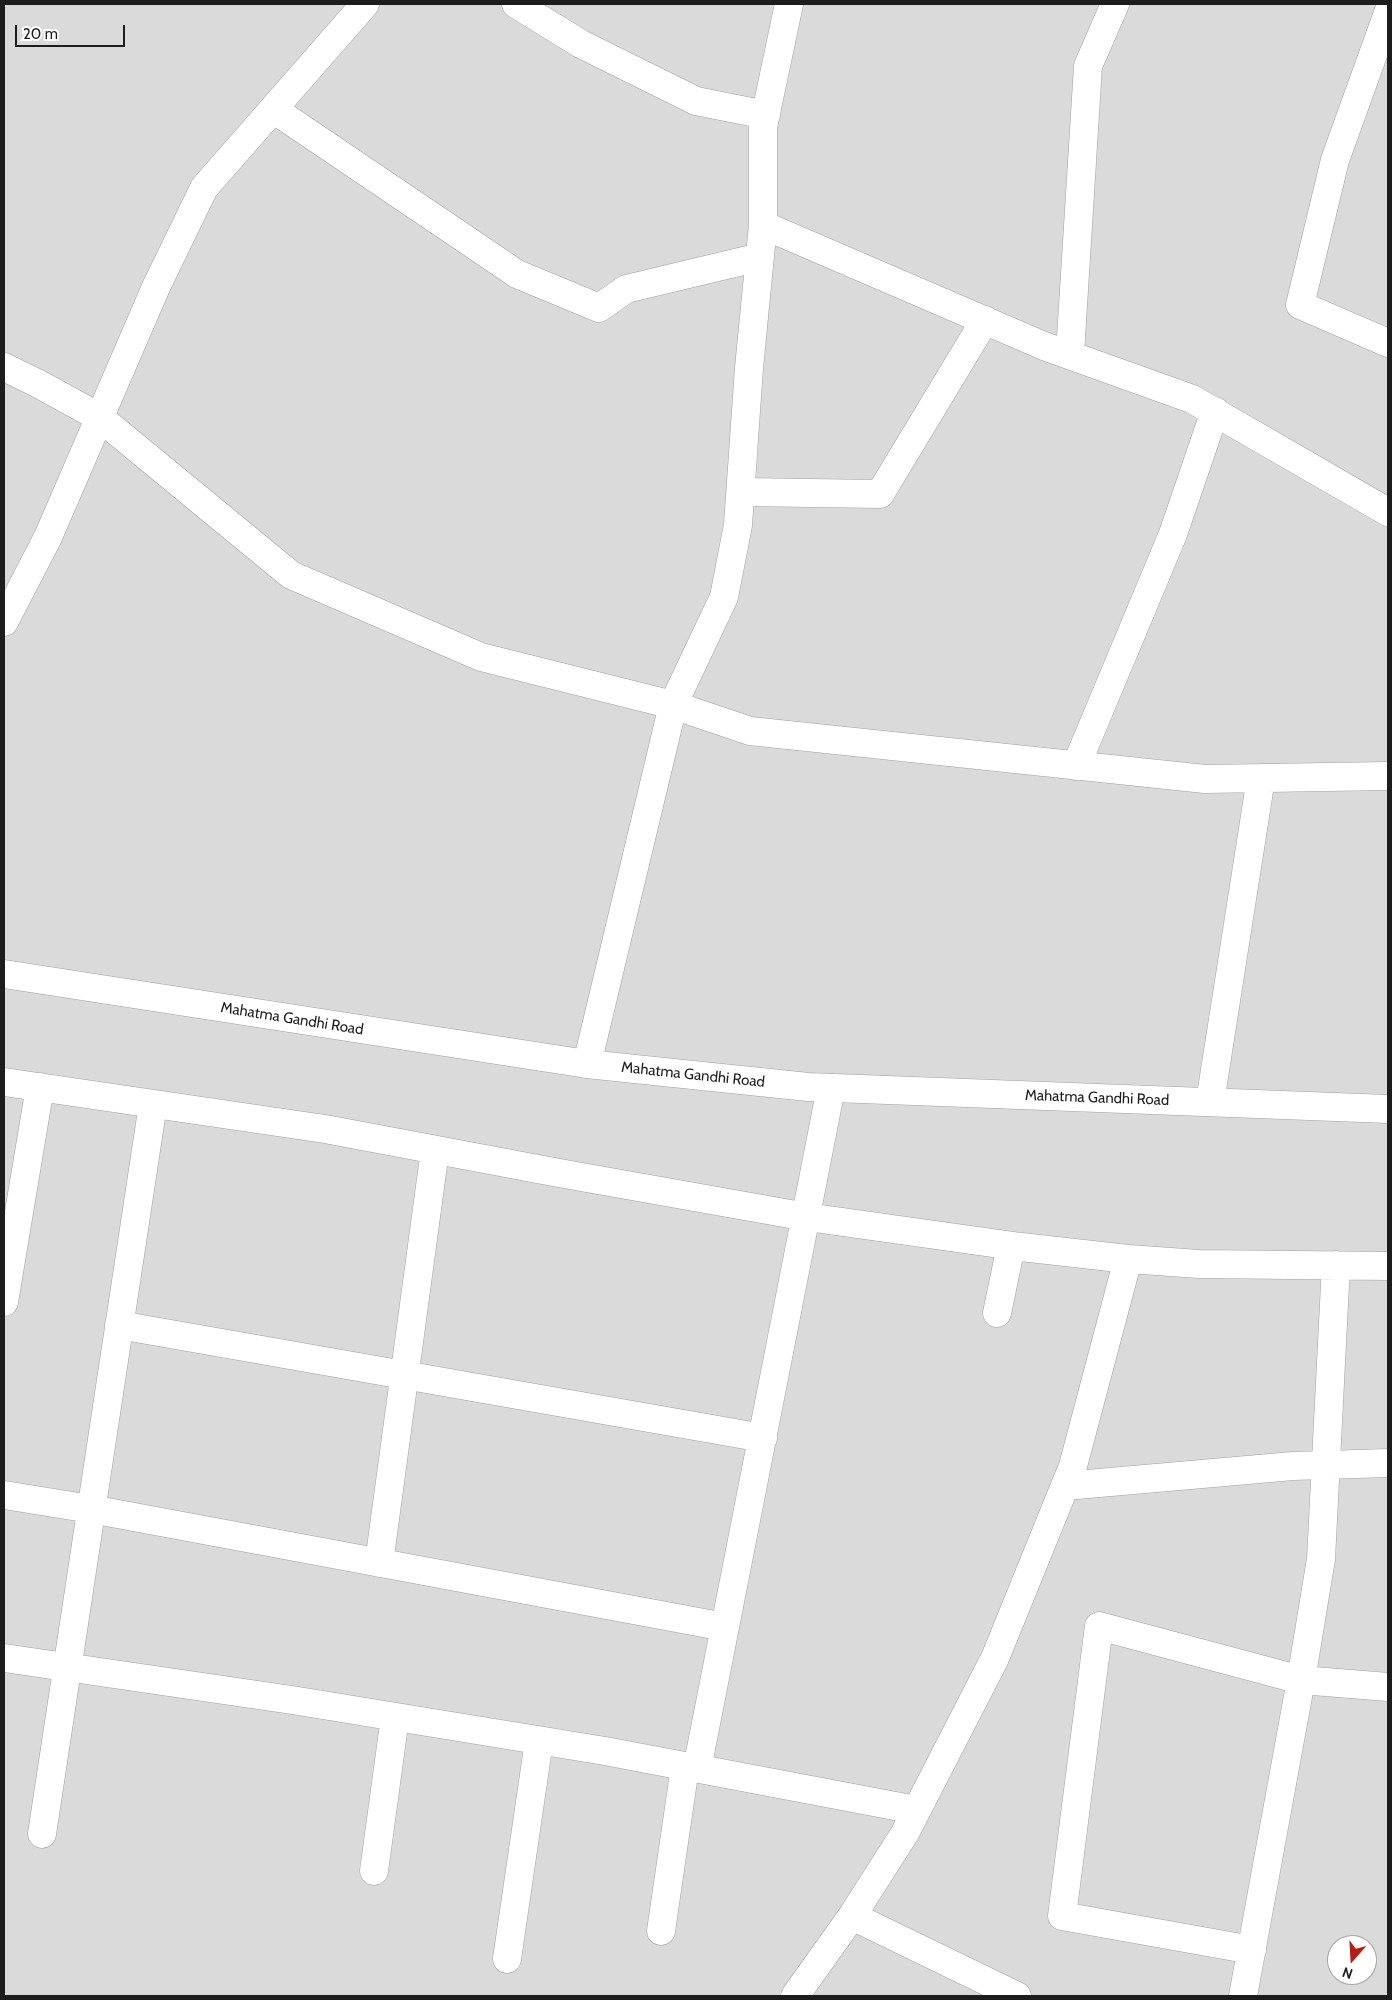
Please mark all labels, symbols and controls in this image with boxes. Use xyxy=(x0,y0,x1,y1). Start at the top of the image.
scale bar xyxy=(18,15,128,47)
text: 20 m xyxy=(23,25,58,43)
street label: Mahatma Gandhi Road xyxy=(219,999,365,1039)
street label: Mahatma Gandhi Road xyxy=(620,1058,766,1092)
street label: Mahatma Gandhi Road xyxy=(1024,1086,1170,1110)
north arrow xyxy=(1327,1935,1377,1985)
text: N xyxy=(1340,1963,1355,1983)

